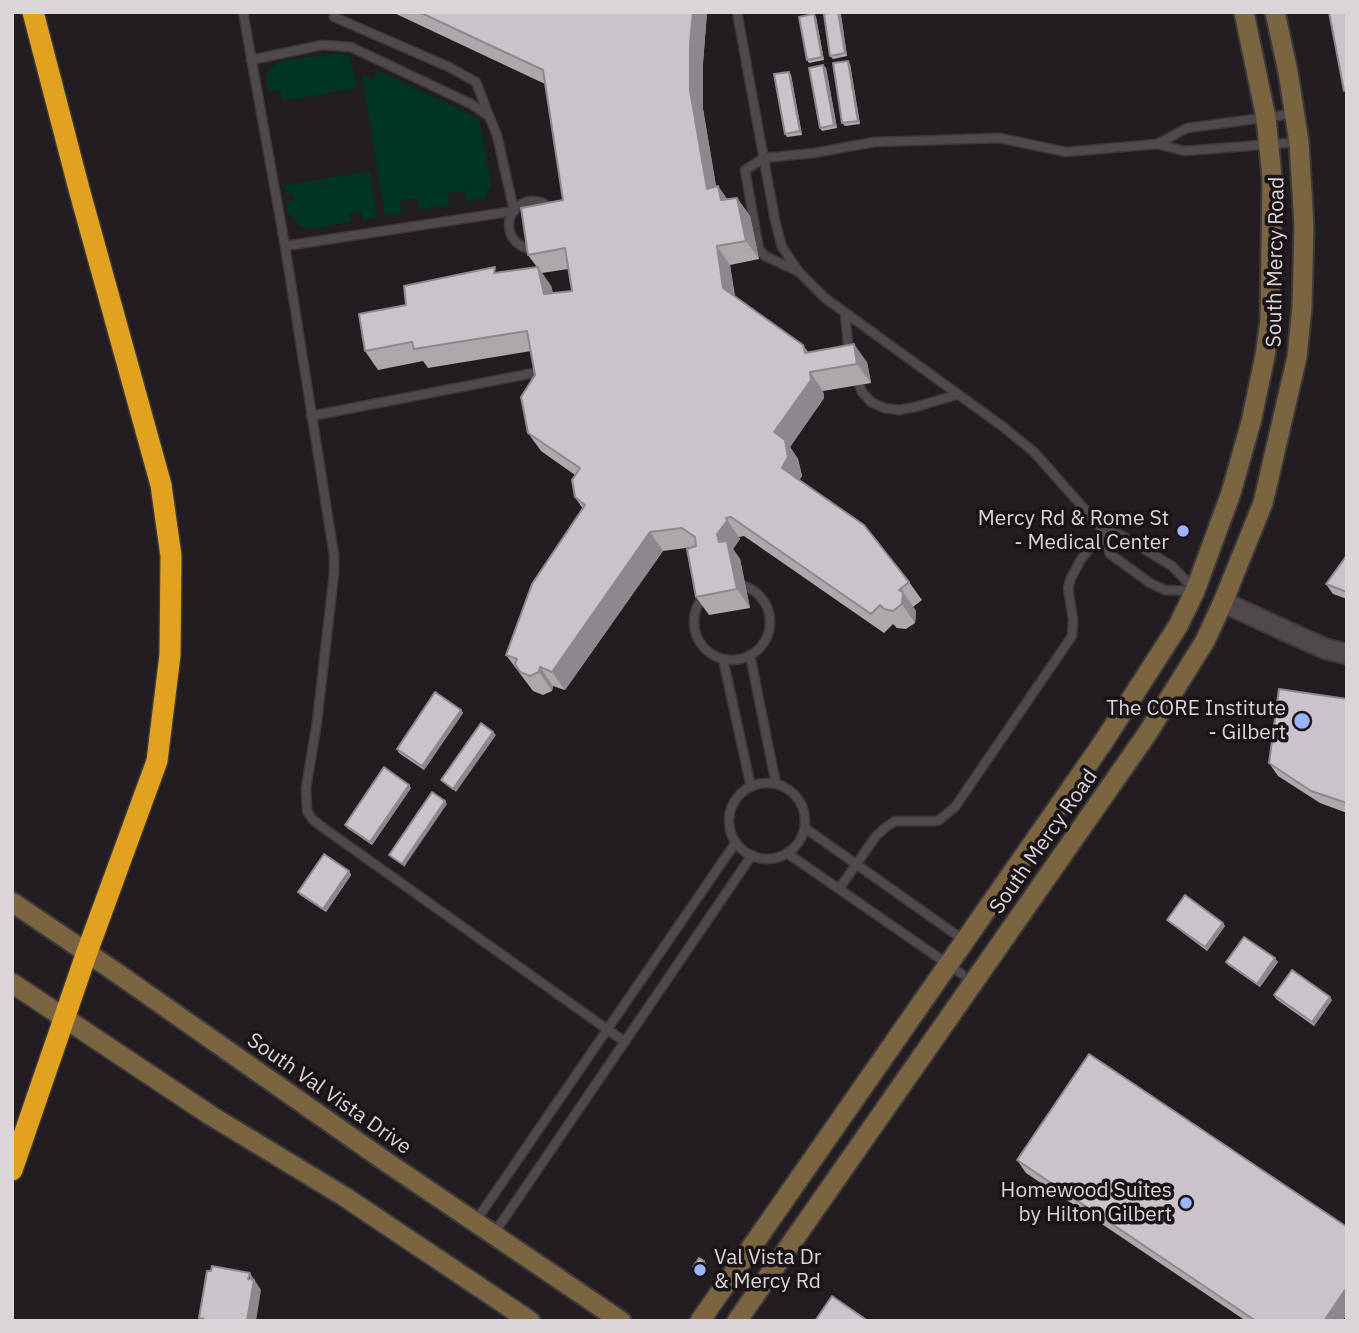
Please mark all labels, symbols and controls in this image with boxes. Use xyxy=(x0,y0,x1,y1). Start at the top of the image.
street label: South Mercy Road xyxy=(1262,176,1290,348)
place label: Mercy Rd & Rome St - Medical Center xyxy=(978,506,1169,556)
marker: Mercy Rd & Rome St - Medical Center xyxy=(1175,523,1191,539)
place label: The CORE Institute - Gilbert xyxy=(1106,696,1286,746)
marker: The CORE Institute - Gilbert xyxy=(1292,711,1312,731)
street label: South Mercy Road xyxy=(985,765,1103,919)
street label: South Val Vista Drive xyxy=(242,1028,416,1160)
place label: Homewood Suites by Hilton Gilbert xyxy=(1001,1178,1172,1228)
marker: Homewood Suites by Hilton Gilbert xyxy=(1178,1195,1194,1211)
place label: Val Vista Dr & Mercy Rd xyxy=(714,1245,821,1295)
marker: Val Vista Dr & Mercy Rd xyxy=(692,1262,708,1278)

